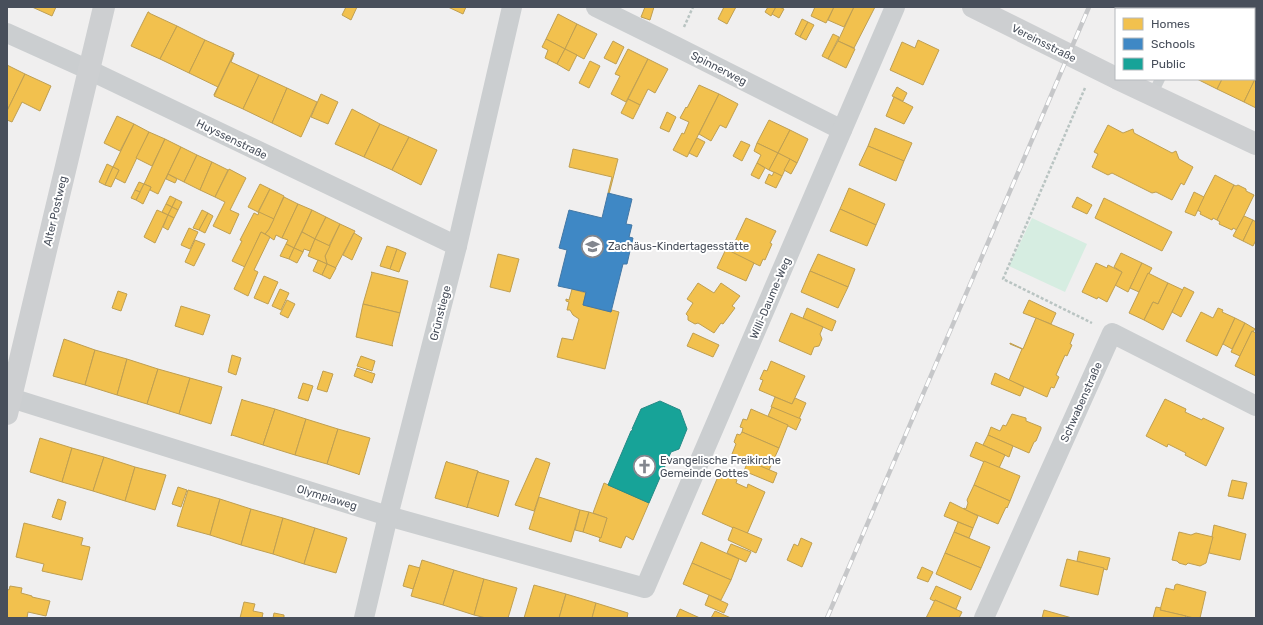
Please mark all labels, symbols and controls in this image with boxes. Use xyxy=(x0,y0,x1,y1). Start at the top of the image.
legend xyxy=(1115,8,1255,80)
text: Homes xyxy=(1151,17,1190,31)
street label: Vereinsstraße xyxy=(1009,22,1078,65)
text: Schools xyxy=(1151,37,1195,51)
street label: Spinnerweg xyxy=(689,49,749,88)
text: Public xyxy=(1151,57,1186,71)
street label: Huyssenstraße xyxy=(194,117,269,162)
street label: Alter Postweg xyxy=(41,175,70,248)
school or university icon: Zachäus-Kindertagesstätte xyxy=(579,233,605,259)
place label: Zachäus-Kindertagesstätte xyxy=(608,240,749,253)
street label: Willi-Daume-Weg xyxy=(747,255,794,341)
street label: Grünstiege xyxy=(427,284,454,342)
street label: Schwabenstraße xyxy=(1058,360,1105,444)
church icon: Evangelische Freikirche Gemeinde Gottes xyxy=(632,453,658,479)
place label: Evangelische Freikirche Gemeinde Gottes xyxy=(660,454,781,480)
street label: Olympiaweg xyxy=(295,482,359,513)

